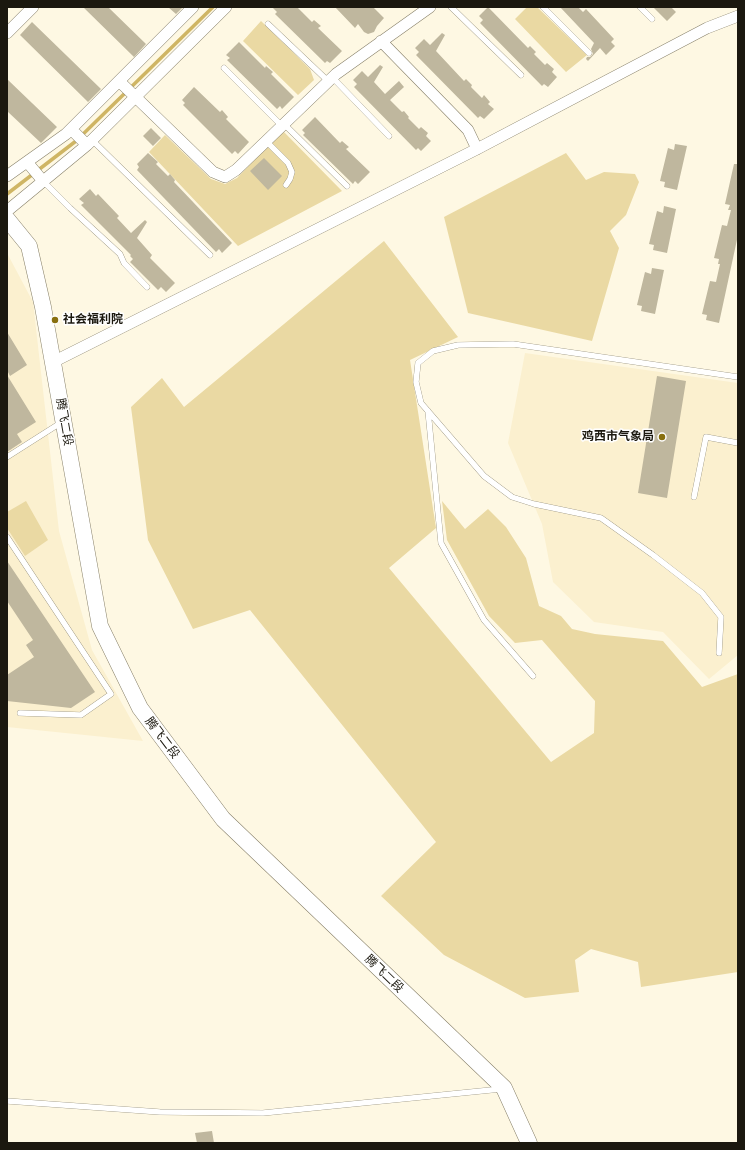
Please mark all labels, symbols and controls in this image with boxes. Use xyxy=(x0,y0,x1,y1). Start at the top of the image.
place label: 社会福利院 xyxy=(63,313,123,327)
marker: 社会福利院 xyxy=(50,315,60,325)
street label: 腾飞二段 xyxy=(53,397,75,447)
place label: 鸡西市气象局 xyxy=(582,430,654,444)
marker: 鸡西市气象局 xyxy=(657,432,667,442)
street label: 腾飞二段 xyxy=(142,714,182,762)
street label: 腾飞二段 xyxy=(362,952,406,996)

